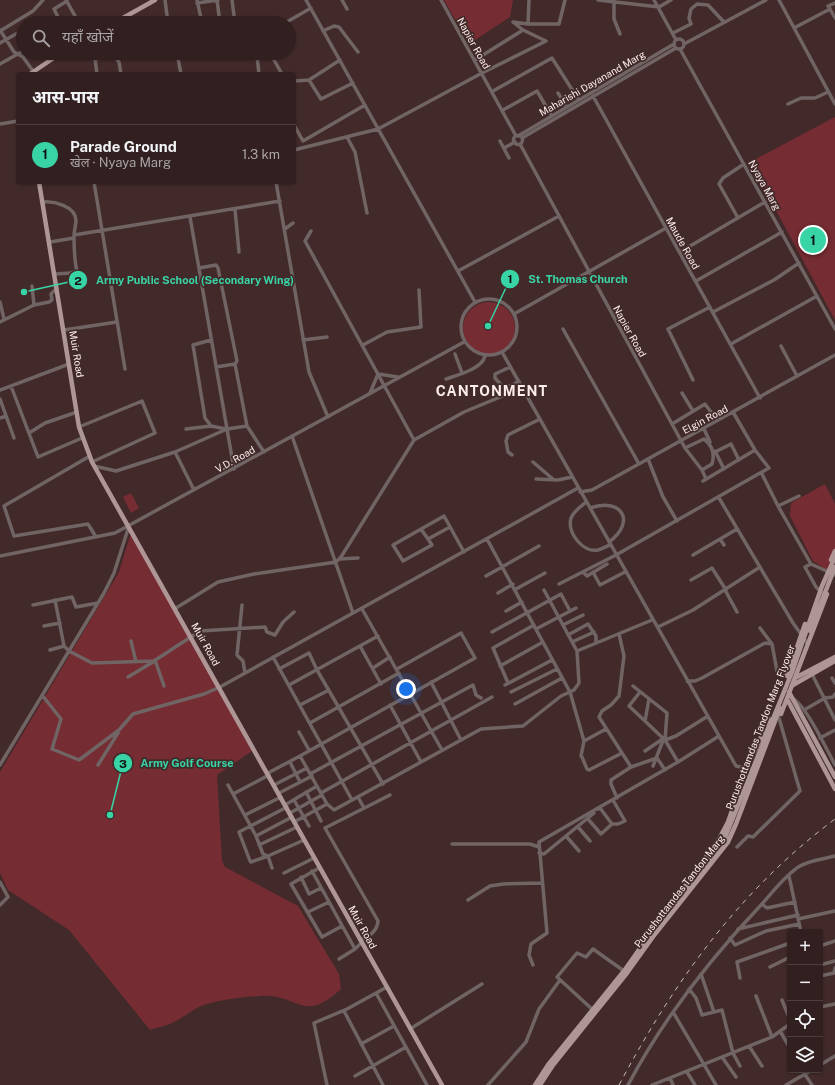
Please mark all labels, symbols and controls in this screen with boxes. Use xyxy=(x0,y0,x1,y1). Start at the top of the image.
street label: Napier Road xyxy=(455,15,493,71)
search box xyxy=(16,16,296,60)
icon: search xyxy=(30,27,52,49)
text: यहाँ खोजें xyxy=(62,28,113,45)
street label: Maharishi Dayanand Marg xyxy=(537,48,647,118)
text: आस-पास xyxy=(32,87,99,107)
text: Parade Ground xyxy=(70,138,177,155)
text: 1 xyxy=(42,147,48,162)
text: 1.3 km xyxy=(242,147,280,162)
text: खेल · Nyaya Marg xyxy=(70,155,171,170)
street label: Nyaya Marg xyxy=(746,158,784,212)
street label: Maude Road xyxy=(664,215,702,271)
pin: 1 xyxy=(800,225,826,255)
callout: St. Thomas Church xyxy=(500,268,636,291)
callout: Army Public School (Secondary Wing) xyxy=(68,269,303,292)
text: 1 xyxy=(507,272,513,286)
text: St. Thomas Church xyxy=(528,273,628,285)
text: 2 xyxy=(74,274,82,288)
text: Army Public School (Secondary Wing) xyxy=(96,274,294,286)
street label: Napier Road xyxy=(611,303,649,359)
street label: Muir Road xyxy=(67,330,87,378)
district label: CANTONMENT xyxy=(436,383,548,399)
street label: Elgin Road xyxy=(680,402,730,436)
street label: V.D. Road xyxy=(213,443,257,475)
street label: Muir Road xyxy=(189,620,223,668)
street label: Purushottamdas Tandon Marg Flyover xyxy=(723,643,797,811)
your location xyxy=(396,679,416,699)
callout: Army Golf Course xyxy=(113,752,242,775)
text: 3 xyxy=(119,757,127,771)
text: Army Golf Course xyxy=(140,757,234,769)
street label: Purushottamdas Tandon Marg xyxy=(631,832,727,950)
street label: Muir Road xyxy=(346,903,380,951)
map controls xyxy=(787,929,823,1073)
button: + xyxy=(787,929,823,965)
button: − xyxy=(787,965,823,1001)
button: locate xyxy=(787,1001,823,1037)
button: layers xyxy=(787,1037,823,1073)

